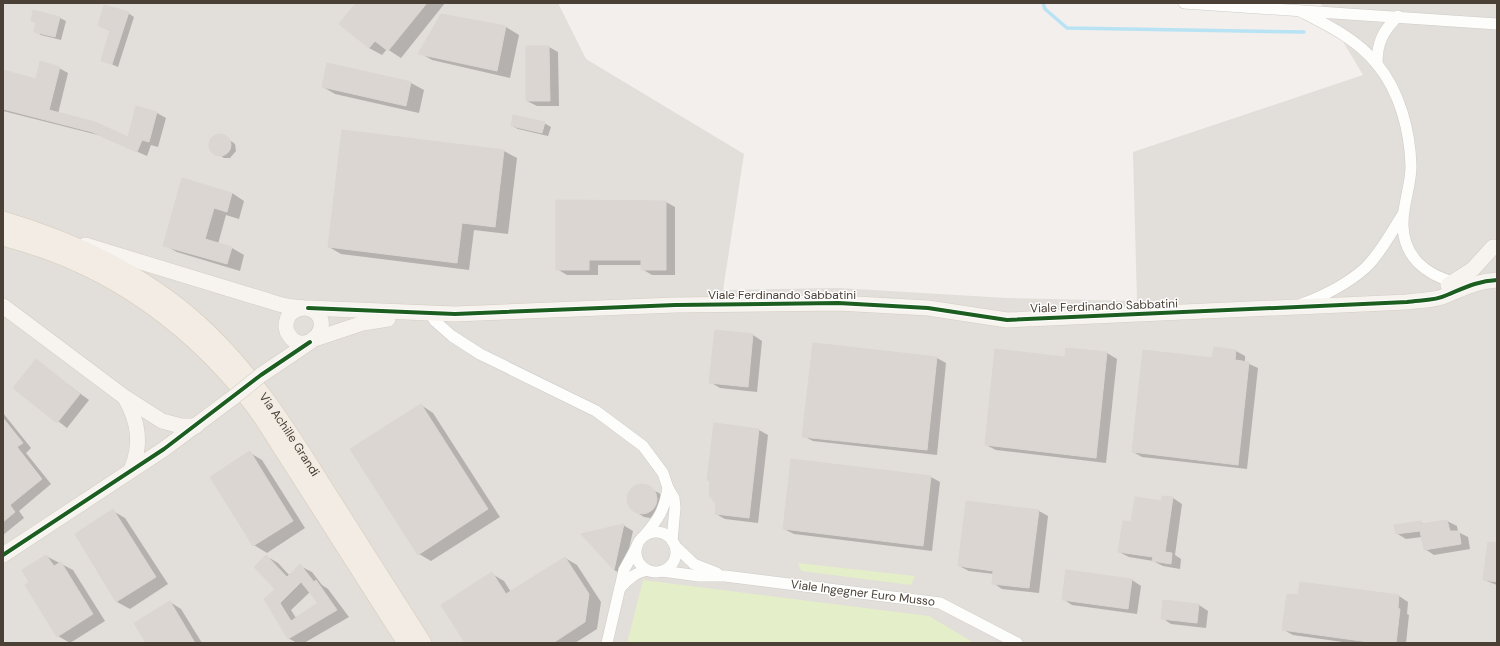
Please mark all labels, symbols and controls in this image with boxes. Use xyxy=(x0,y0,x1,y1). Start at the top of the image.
street label: Viale Ferdinando Sabbatini xyxy=(708,287,856,303)
street label: Viale Ferdinando Sabbatini xyxy=(1030,295,1178,317)
street label: Via Achille Grandi xyxy=(256,389,323,479)
street label: Viale Ingegner Euro Musso xyxy=(790,576,936,610)

